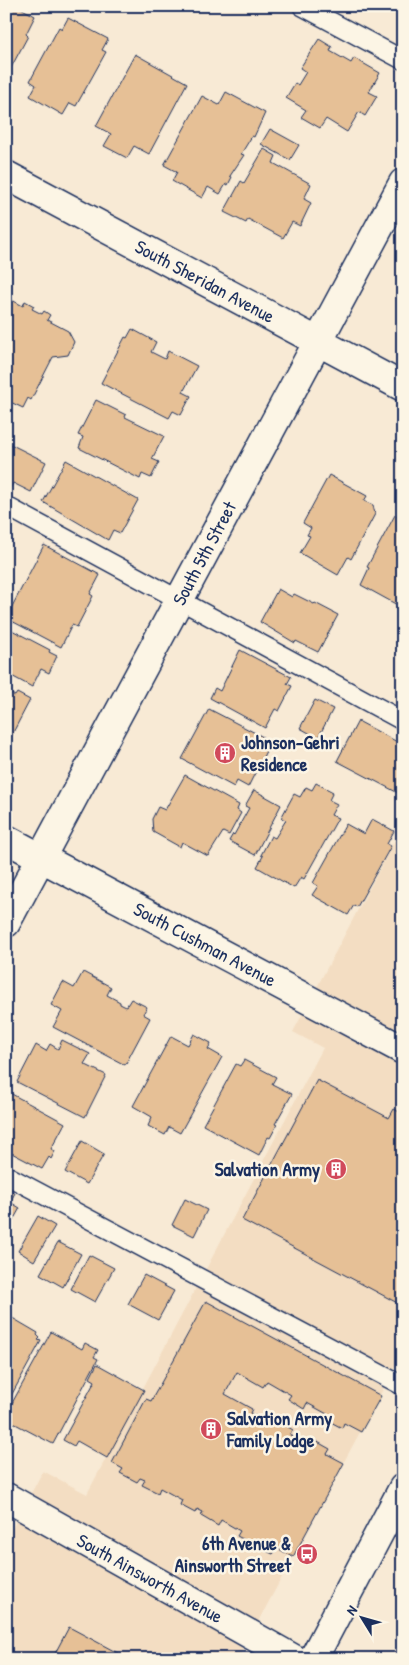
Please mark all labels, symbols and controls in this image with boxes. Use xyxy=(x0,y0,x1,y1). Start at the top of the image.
street label: South Sheridan Avenue xyxy=(131,233,280,329)
street label: South 5th Street xyxy=(166,496,242,609)
place label: Johnson-Gehri Residence xyxy=(241,729,340,777)
building icon: Johnson-Gehri Residence xyxy=(213,741,237,765)
street label: South Cushman Avenue xyxy=(129,896,281,993)
place label: Salvation Army xyxy=(215,1156,320,1183)
building icon: Salvation Army xyxy=(324,1157,348,1181)
place label: Salvation Army Family Lodge xyxy=(226,1405,332,1454)
building icon: Salvation Army Family Lodge xyxy=(199,1417,223,1441)
street label: South Ainsworth Avenue xyxy=(72,1527,228,1629)
place label: 6th Avenue & Ainsworth Street xyxy=(175,1530,292,1578)
bus stop icon: 6th Avenue & Ainsworth Street xyxy=(295,1542,319,1566)
north arrow xyxy=(336,1592,386,1642)
text: N xyxy=(341,1601,361,1619)

